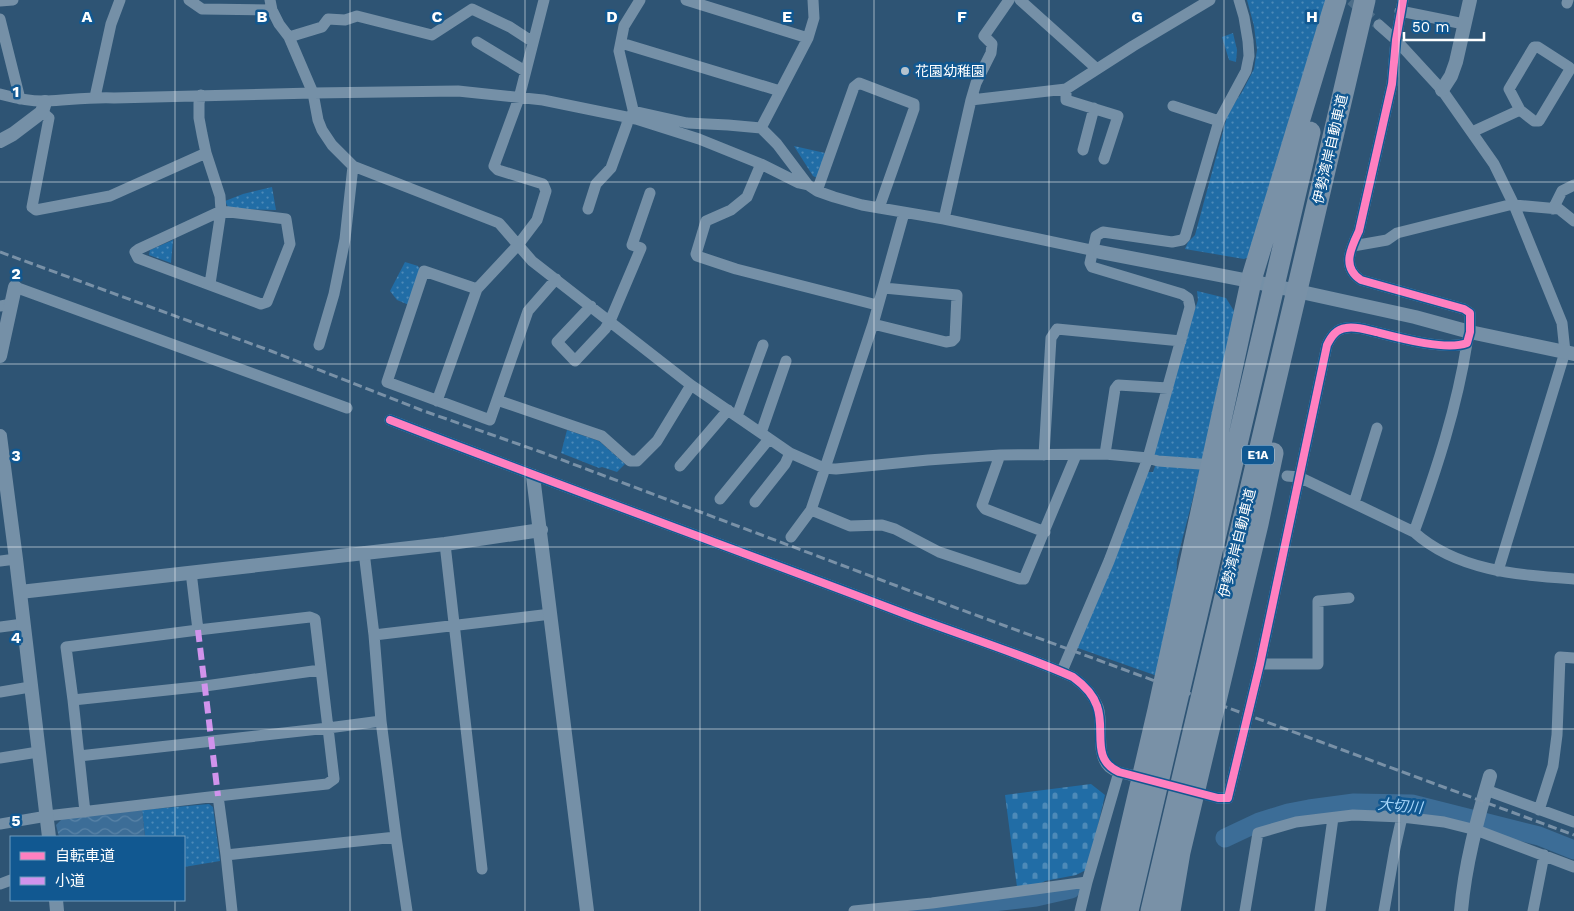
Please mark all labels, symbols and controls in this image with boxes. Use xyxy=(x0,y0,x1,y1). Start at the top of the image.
text: A xyxy=(82,7,93,26)
text: B xyxy=(257,7,268,26)
text: C xyxy=(432,7,443,26)
text: D xyxy=(606,7,618,26)
text: E xyxy=(782,7,792,26)
text: F xyxy=(957,7,967,26)
text: G xyxy=(1131,7,1143,26)
text: H xyxy=(1306,7,1318,26)
scale bar xyxy=(1404,10,1484,42)
text: 50 m xyxy=(1412,18,1449,36)
place label: 花園幼稚園 xyxy=(915,63,985,79)
marker: 花園幼稚園 xyxy=(899,65,911,77)
text: 1 xyxy=(13,82,19,101)
street label: 伊勢湾岸自動車道 xyxy=(1310,93,1350,205)
text: 2 xyxy=(11,264,21,283)
text: 3 xyxy=(11,446,21,465)
road number: E1A xyxy=(1242,446,1274,464)
street label: 伊勢湾岸自動車道 xyxy=(1216,487,1258,599)
text: 4 xyxy=(11,628,21,647)
water label: 大切川 xyxy=(1377,795,1425,817)
text: 5 xyxy=(11,811,21,830)
legend xyxy=(10,836,185,901)
text: 自転車道 xyxy=(55,847,115,865)
text: 小道 xyxy=(55,872,85,890)

